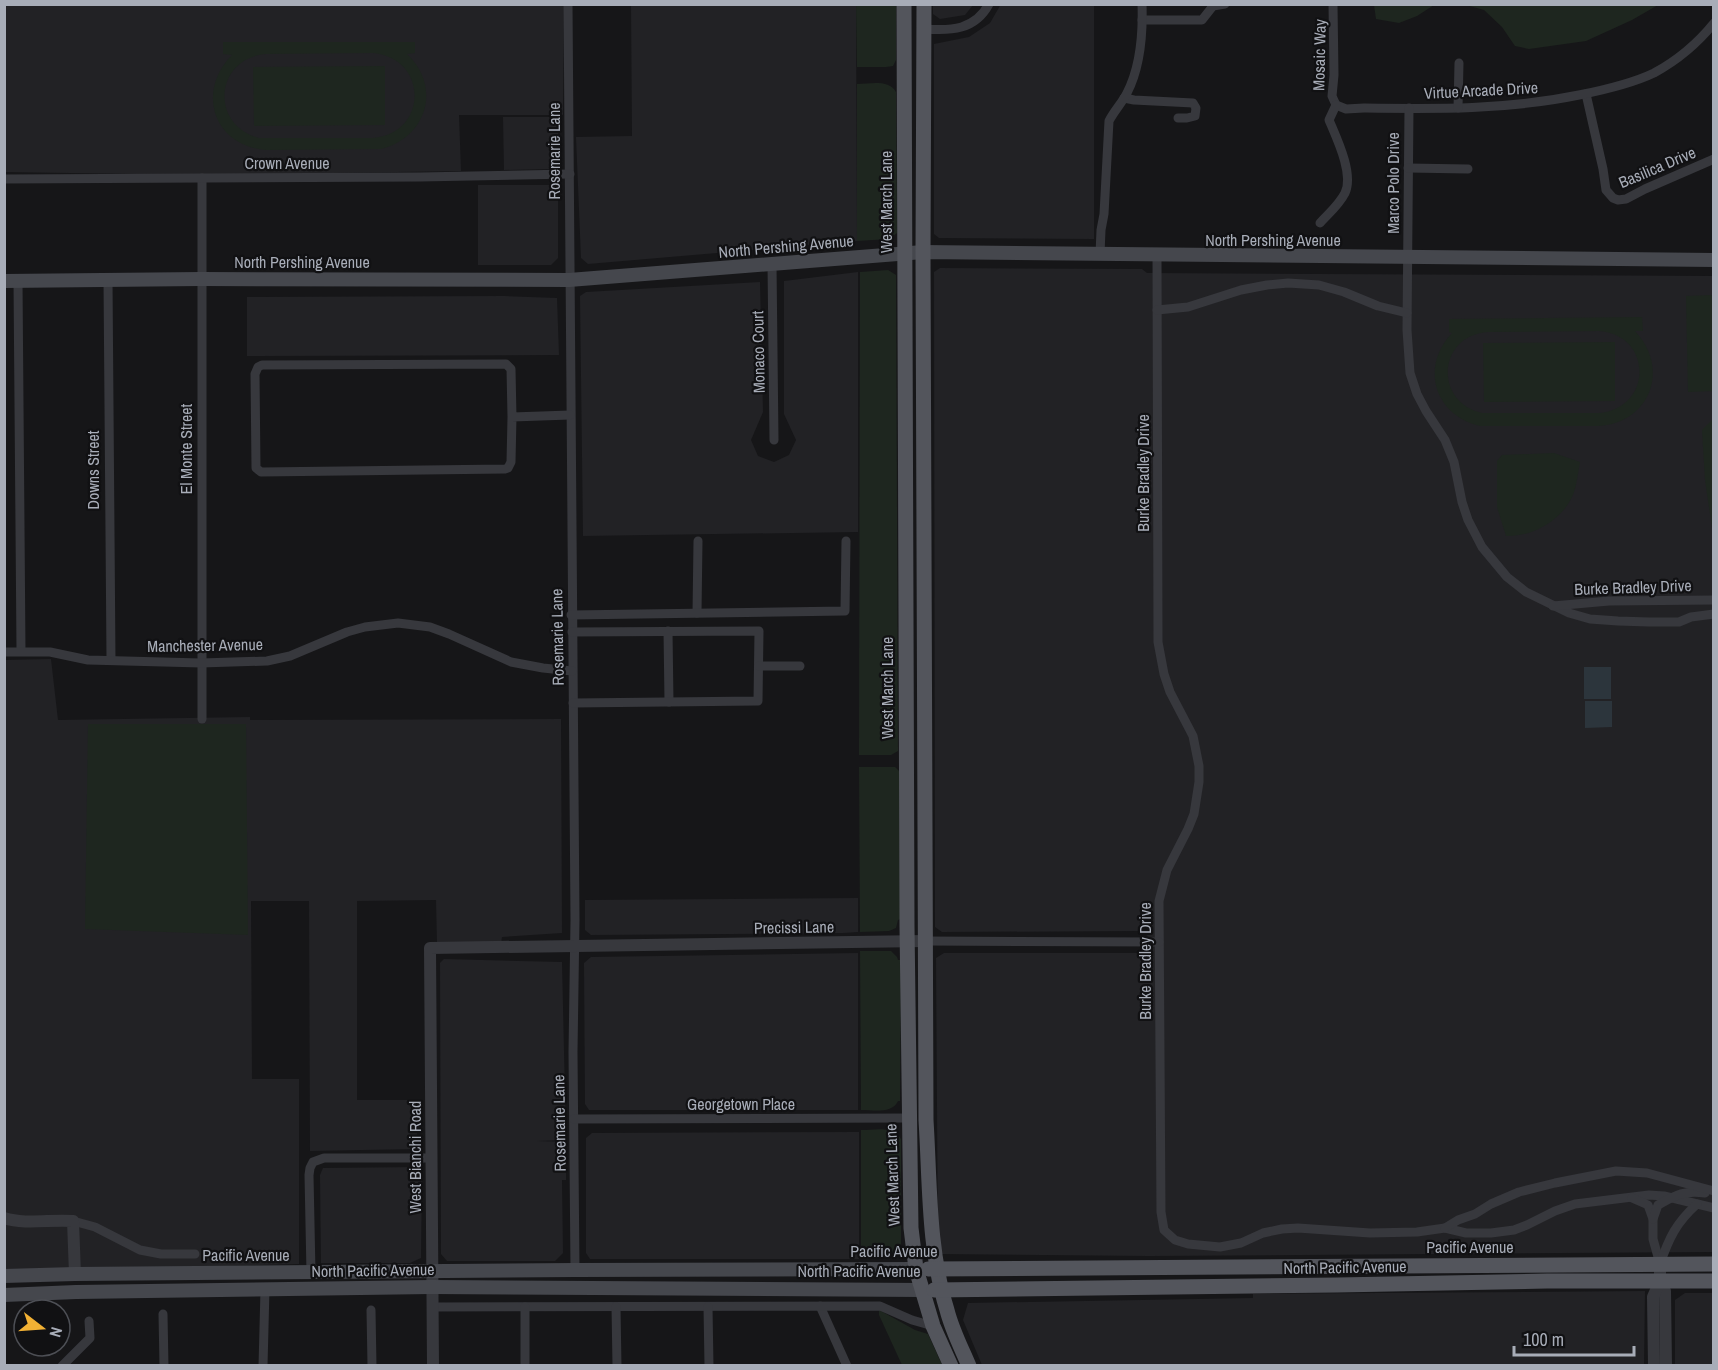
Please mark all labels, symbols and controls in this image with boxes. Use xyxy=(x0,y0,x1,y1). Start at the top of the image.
street label: Mosaic Way xyxy=(1307,19,1331,91)
street label: Virtue Arcade Drive xyxy=(1423,76,1539,104)
street label: Rosemarie Lane xyxy=(543,103,565,200)
street label: Marco Polo Drive xyxy=(1382,132,1404,234)
street label: Basilica Drive xyxy=(1615,141,1699,193)
street label: West March Lane xyxy=(875,151,897,253)
street label: Crown Avenue xyxy=(244,152,330,174)
street label: North Pershing Avenue xyxy=(718,229,854,263)
street label: North Pershing Avenue xyxy=(1205,229,1341,251)
street label: North Pershing Avenue xyxy=(234,251,370,273)
street label: Monaco Court xyxy=(746,310,770,393)
street label: El Monte Street xyxy=(175,403,197,494)
street label: Burke Bradley Drive xyxy=(1132,414,1154,532)
street label: Downs Street xyxy=(82,430,104,509)
street label: Burke Bradley Drive xyxy=(1574,574,1692,600)
street label: Rosemarie Lane xyxy=(545,588,569,686)
street label: Manchester Avenue xyxy=(147,633,263,657)
street label: West March Lane xyxy=(876,637,898,739)
street label: Burke Bradley Drive xyxy=(1134,902,1156,1020)
street label: Precissi Lane xyxy=(754,915,834,939)
street label: Rosemarie Lane xyxy=(547,1074,571,1172)
street label: Georgetown Place xyxy=(687,1093,795,1115)
street label: West Bianchi Road xyxy=(404,1101,426,1213)
street label: West March Lane xyxy=(879,1123,905,1227)
street label: Pacific Avenue xyxy=(1426,1236,1514,1258)
street label: Pacific Avenue xyxy=(850,1240,938,1262)
street label: Pacific Avenue xyxy=(202,1244,290,1266)
street label: North Pacific Avenue xyxy=(1283,1255,1407,1279)
street label: North Pacific Avenue xyxy=(311,1258,435,1282)
street label: North Pacific Avenue xyxy=(797,1260,921,1282)
north arrow xyxy=(12,1298,72,1358)
scale bar xyxy=(1514,1319,1634,1357)
text: N xyxy=(44,1325,68,1340)
text: 100 m xyxy=(1523,1327,1564,1352)

